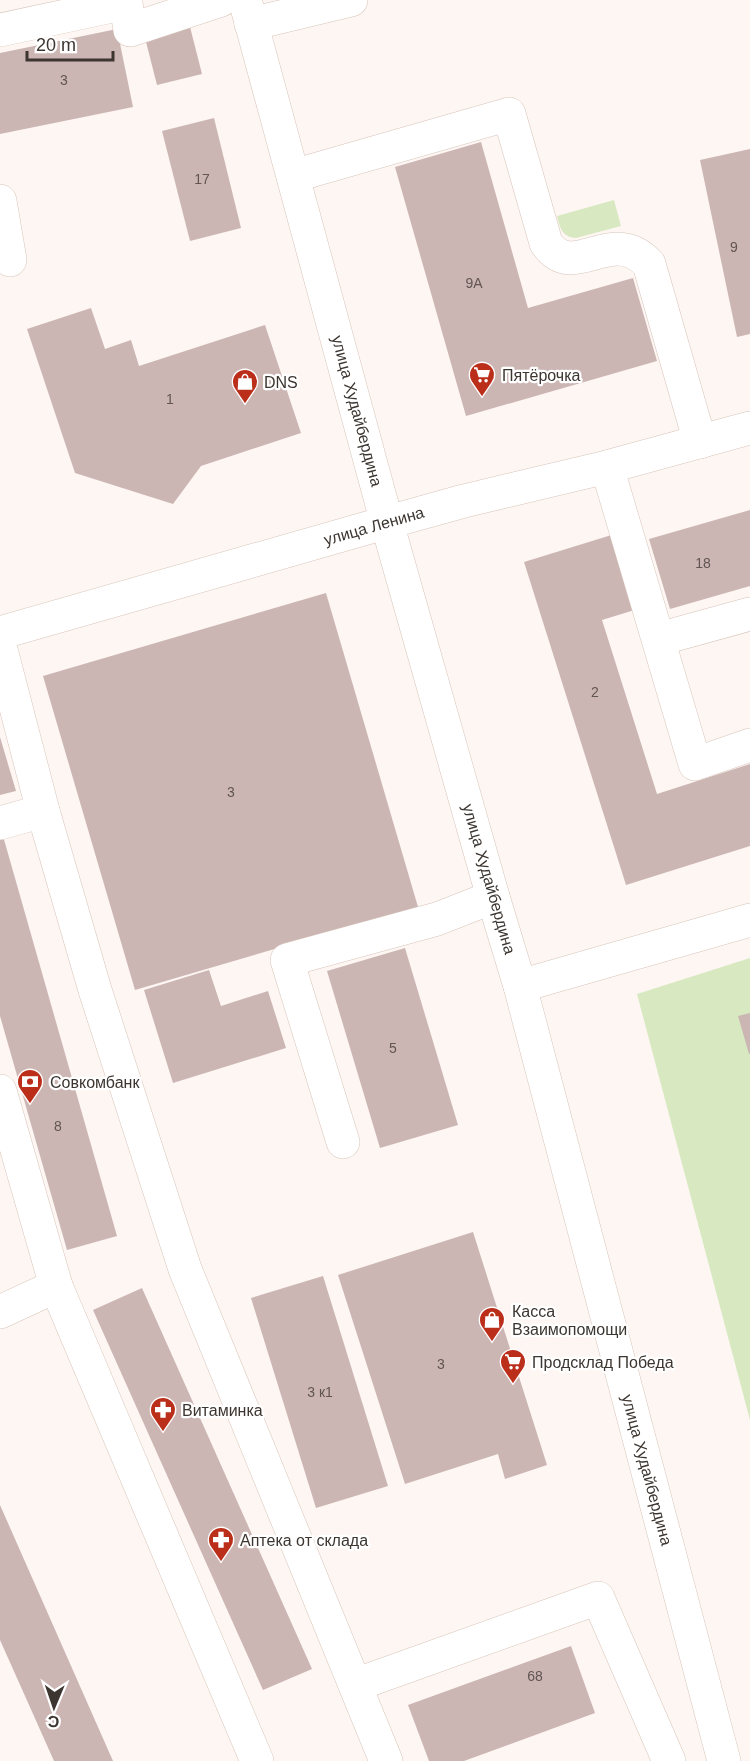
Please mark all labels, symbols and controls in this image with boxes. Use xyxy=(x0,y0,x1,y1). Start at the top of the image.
scale bar xyxy=(27,24,112,62)
text: 20 m xyxy=(36,35,76,55)
house number: 3 xyxy=(60,72,68,88)
house number: 17 xyxy=(194,171,210,187)
house number: 9 xyxy=(730,239,738,255)
house number: 9А xyxy=(465,275,483,291)
street label: улица Худайбердина xyxy=(329,334,385,489)
supermarket icon: Пятёрочка xyxy=(467,360,497,398)
shop icon: DNS xyxy=(230,367,260,405)
place label: Пятёрочка xyxy=(502,367,581,384)
place label: DNS xyxy=(264,374,298,391)
house number: 1 xyxy=(166,391,174,407)
street label: улица Ленина xyxy=(322,504,426,548)
house number: 18 xyxy=(695,555,711,571)
house number: 2 xyxy=(591,684,599,700)
house number: 3 xyxy=(227,784,235,800)
street label: улица Худайбердина xyxy=(459,802,519,956)
house number: 5 xyxy=(389,1040,397,1056)
bank icon: Совкомбанк xyxy=(15,1067,45,1105)
place label: Совкомбанк xyxy=(50,1074,140,1091)
house number: 8 xyxy=(54,1118,62,1134)
place label: Касса Взаимопомощи xyxy=(512,1303,627,1338)
shop icon: Касса Взаимопомощи xyxy=(477,1305,507,1343)
supermarket icon: Продсклад Победа xyxy=(498,1347,528,1385)
place label: Продсклад Победа xyxy=(532,1354,674,1371)
house number: 3 xyxy=(437,1356,445,1372)
house number: 3 к1 xyxy=(307,1384,333,1400)
street label: улица Худайбердина xyxy=(619,1393,675,1548)
pharmacy icon: Витаминка xyxy=(148,1395,178,1433)
place label: Витаминка xyxy=(182,1402,263,1419)
pharmacy icon: Аптека от склада xyxy=(206,1525,236,1563)
place label: Аптека от склада xyxy=(240,1532,368,1549)
house number: 68 xyxy=(527,1668,543,1684)
north arrow xyxy=(24,1677,84,1737)
text: С xyxy=(47,1713,60,1730)

